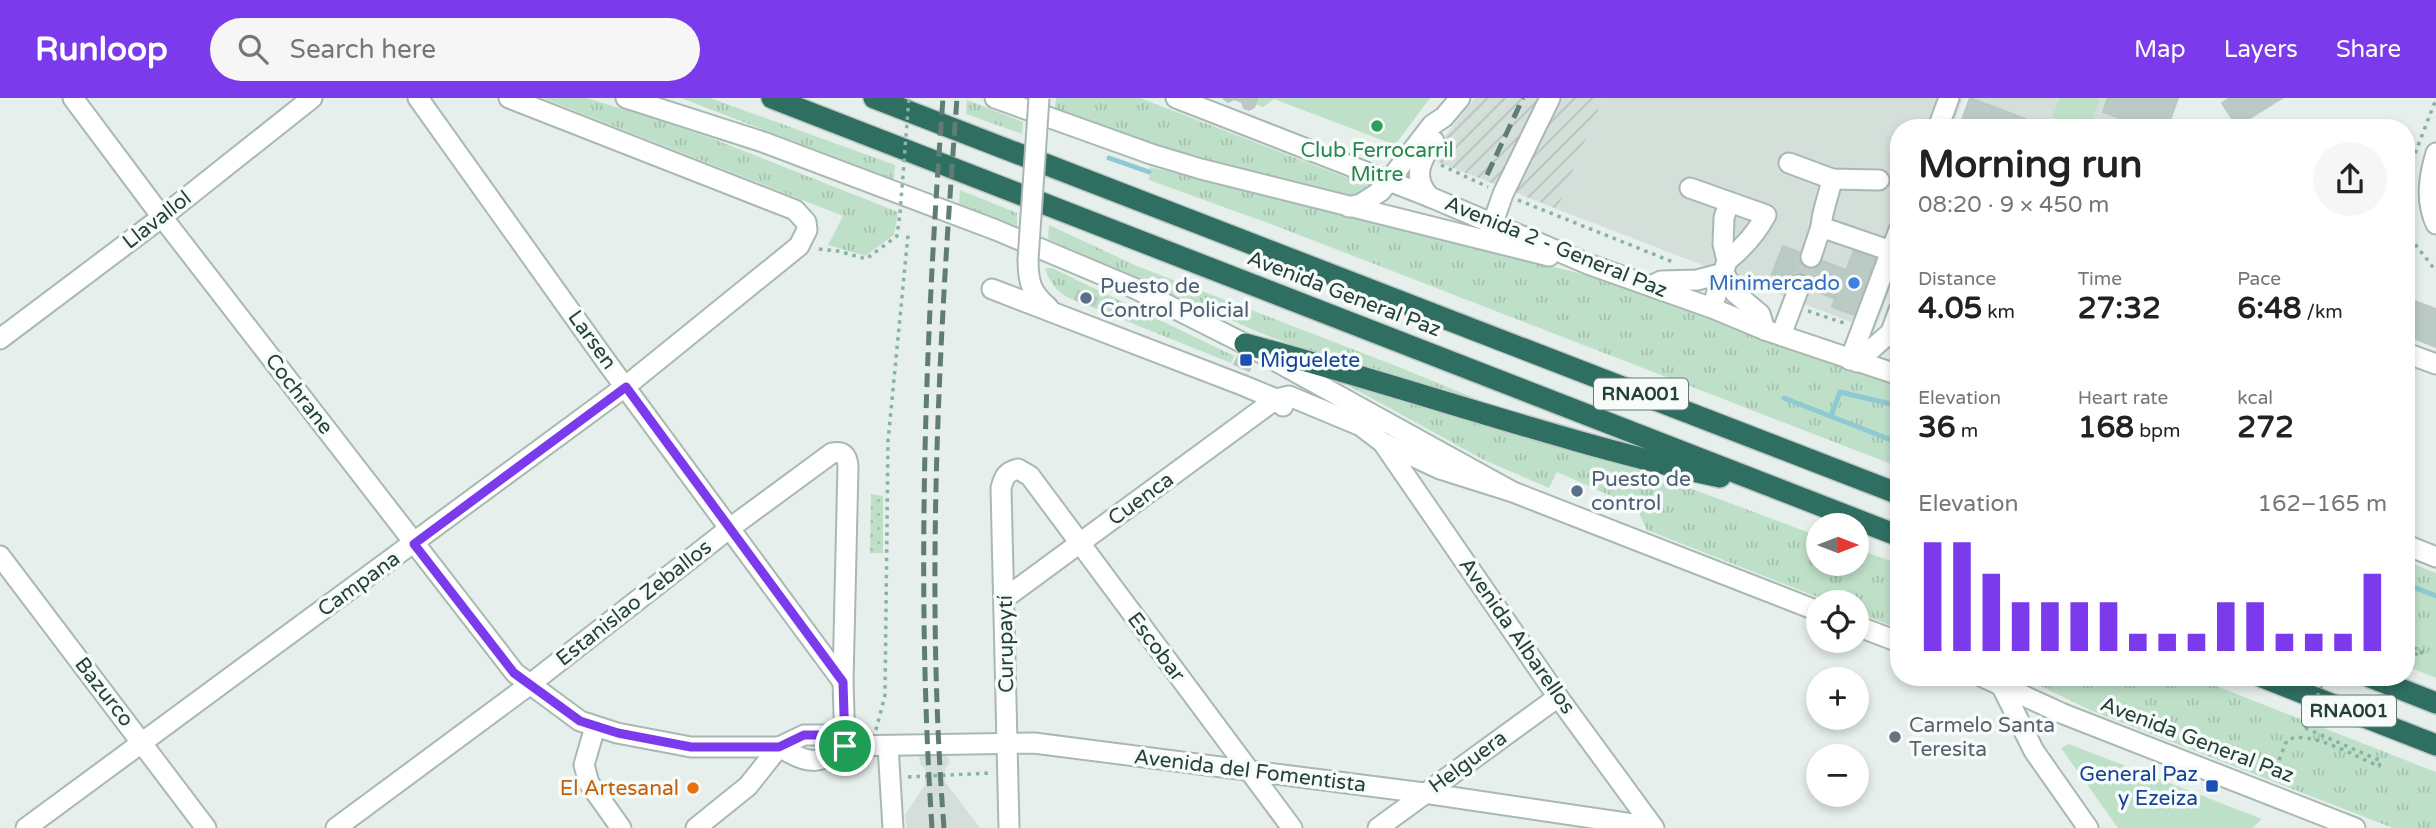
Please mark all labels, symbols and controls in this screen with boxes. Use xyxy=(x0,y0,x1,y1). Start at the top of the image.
search box xyxy=(210,18,700,81)
text: Runloop xyxy=(35,30,168,69)
icon: search xyxy=(234,30,272,68)
text: Search here xyxy=(290,34,436,65)
text: Map xyxy=(2134,35,2186,64)
text: Layers xyxy=(2224,35,2298,64)
text: Share xyxy=(2336,35,2401,64)
marker: Club Ferrocarril Mitre xyxy=(1369,118,1385,134)
place label: Club Ferrocarril Mitre xyxy=(1300,138,1454,187)
text: Morning run xyxy=(1918,142,2142,188)
button: share xyxy=(2313,142,2387,216)
street label: Llavallol xyxy=(118,185,196,255)
street label: Avenida 2 - General Paz xyxy=(1441,191,1671,303)
text: 08:20 · 9 × 450 m xyxy=(1918,191,2109,219)
street label: Avenida General Paz xyxy=(1244,246,1444,342)
text: Distance xyxy=(1918,268,1996,290)
text: Time xyxy=(2078,268,2122,290)
text: Pace xyxy=(2237,268,2281,290)
place label: Minimercado xyxy=(1709,271,1840,296)
place label: Puesto de Control Policial xyxy=(1100,274,1249,323)
marker: Minimercado xyxy=(1846,275,1862,291)
marker: Puesto de Control Policial xyxy=(1078,290,1094,306)
text: 4.05 xyxy=(1918,290,1982,327)
text: 27:32 xyxy=(2078,290,2161,327)
text: 6:48 xyxy=(2237,290,2302,327)
text: km xyxy=(1982,301,2015,323)
text: /km xyxy=(2302,301,2343,323)
street label: Larsen xyxy=(562,306,622,374)
place label: Miguelete xyxy=(1260,348,1360,373)
street label: Cochrane xyxy=(260,349,338,439)
marker: Miguelete xyxy=(1238,352,1254,368)
road number: RNA001 xyxy=(1594,378,1688,410)
text: Elevation xyxy=(1918,387,2001,409)
text: Heart rate xyxy=(2078,387,2168,409)
text: kcal xyxy=(2237,387,2273,409)
text: 36 xyxy=(1918,409,1956,446)
text: 168 xyxy=(2078,409,2134,446)
text: 272 xyxy=(2237,409,2294,446)
text: m xyxy=(1956,420,1978,442)
text: bpm xyxy=(2134,420,2181,442)
street label: Cuenca xyxy=(1103,467,1179,531)
place label: Puesto de control xyxy=(1591,467,1691,516)
marker: Puesto de control xyxy=(1569,483,1585,499)
text: Elevation xyxy=(1918,490,2019,518)
text: 162–165 m xyxy=(2258,490,2387,518)
north arrow xyxy=(1806,513,1869,576)
map controls xyxy=(1806,513,1869,807)
street label: Estanislao Zeballos xyxy=(551,535,717,671)
street label: Campana xyxy=(313,546,405,622)
street label: Avenida Albarellos xyxy=(1454,553,1580,719)
button: locate xyxy=(1806,590,1869,653)
street label: Curupaytí xyxy=(993,595,1019,693)
street label: Escobar xyxy=(1122,607,1190,687)
street label: Bazurco xyxy=(69,652,139,732)
button: + xyxy=(1806,667,1869,730)
street label: Avenida General Paz xyxy=(2097,692,2297,788)
road number: RNA001 xyxy=(2302,696,2396,726)
place label: Carmelo Santa Teresita xyxy=(1909,713,2055,762)
pin xyxy=(815,716,875,776)
street label: Helguera xyxy=(1424,725,1512,799)
icon: arrive xyxy=(826,727,864,765)
marker: Carmelo Santa Teresita xyxy=(1887,729,1903,745)
street label: Avenida del Fomentista xyxy=(1133,744,1367,798)
button: − xyxy=(1806,744,1869,807)
place label: General Paz y Ezeiza xyxy=(2079,762,2198,811)
place label: El Artesanal xyxy=(560,776,679,801)
marker: General Paz y Ezeiza xyxy=(2204,778,2220,794)
marker: El Artesanal xyxy=(685,780,701,796)

